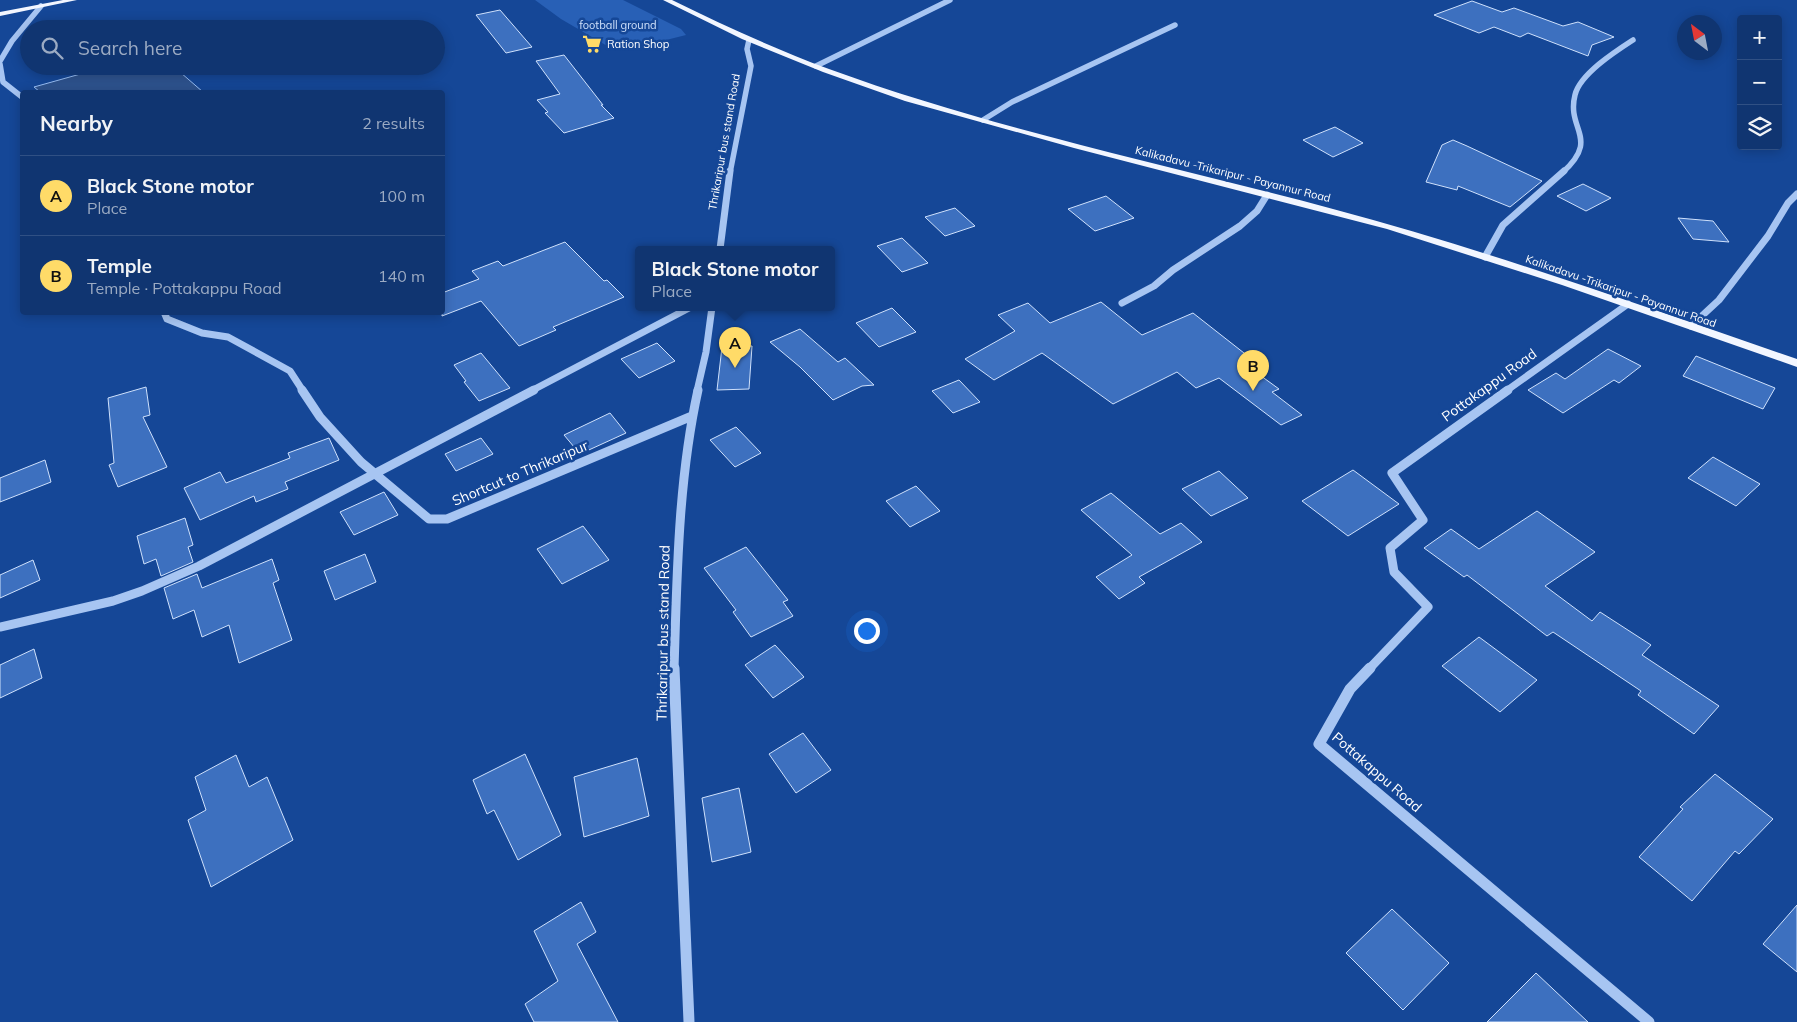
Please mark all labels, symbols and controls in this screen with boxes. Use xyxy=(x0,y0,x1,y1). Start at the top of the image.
north arrow xyxy=(1677,15,1722,60)
map controls xyxy=(1737,15,1782,150)
button: + xyxy=(1737,15,1782,60)
park label: football ground xyxy=(579,18,657,32)
search box xyxy=(20,20,445,75)
supermarket icon: Ration Shop xyxy=(581,33,603,55)
icon: search xyxy=(38,34,66,62)
text: Search here xyxy=(78,36,182,60)
place label: Ration Shop xyxy=(607,37,670,51)
button: − xyxy=(1737,60,1782,105)
street label: Thrikaripur bus stand Road xyxy=(705,73,743,211)
button: layers xyxy=(1737,105,1782,150)
text: Nearby xyxy=(40,110,113,136)
text: 2 results xyxy=(362,113,425,133)
street label: Kalikadavu -Trikaripur - Payannur Road xyxy=(1134,143,1332,205)
text: Black Stone motor xyxy=(87,174,254,198)
text: A xyxy=(50,186,62,206)
text: 100 m xyxy=(378,186,425,206)
text: Place xyxy=(87,198,127,218)
popup xyxy=(635,246,835,311)
street label: Kalikadavu -Trikaripur - Payannur Road xyxy=(1524,252,1718,330)
text: Temple xyxy=(87,254,152,278)
text: Black Stone motor xyxy=(652,257,818,281)
text: B xyxy=(50,266,62,286)
text: 140 m xyxy=(378,266,425,286)
text: Temple · Pottakappu Road xyxy=(87,278,282,298)
text: Place xyxy=(652,281,692,301)
pin: A xyxy=(719,327,751,368)
street label: Pottakappu Road xyxy=(1438,344,1540,426)
pin: B xyxy=(1237,350,1269,391)
street label: Shortcut to Thrikaripur xyxy=(449,436,591,510)
street label: Thrikaripur bus stand Road xyxy=(652,545,674,721)
your location xyxy=(854,618,880,644)
street label: Pottakappu Road xyxy=(1328,728,1426,816)

